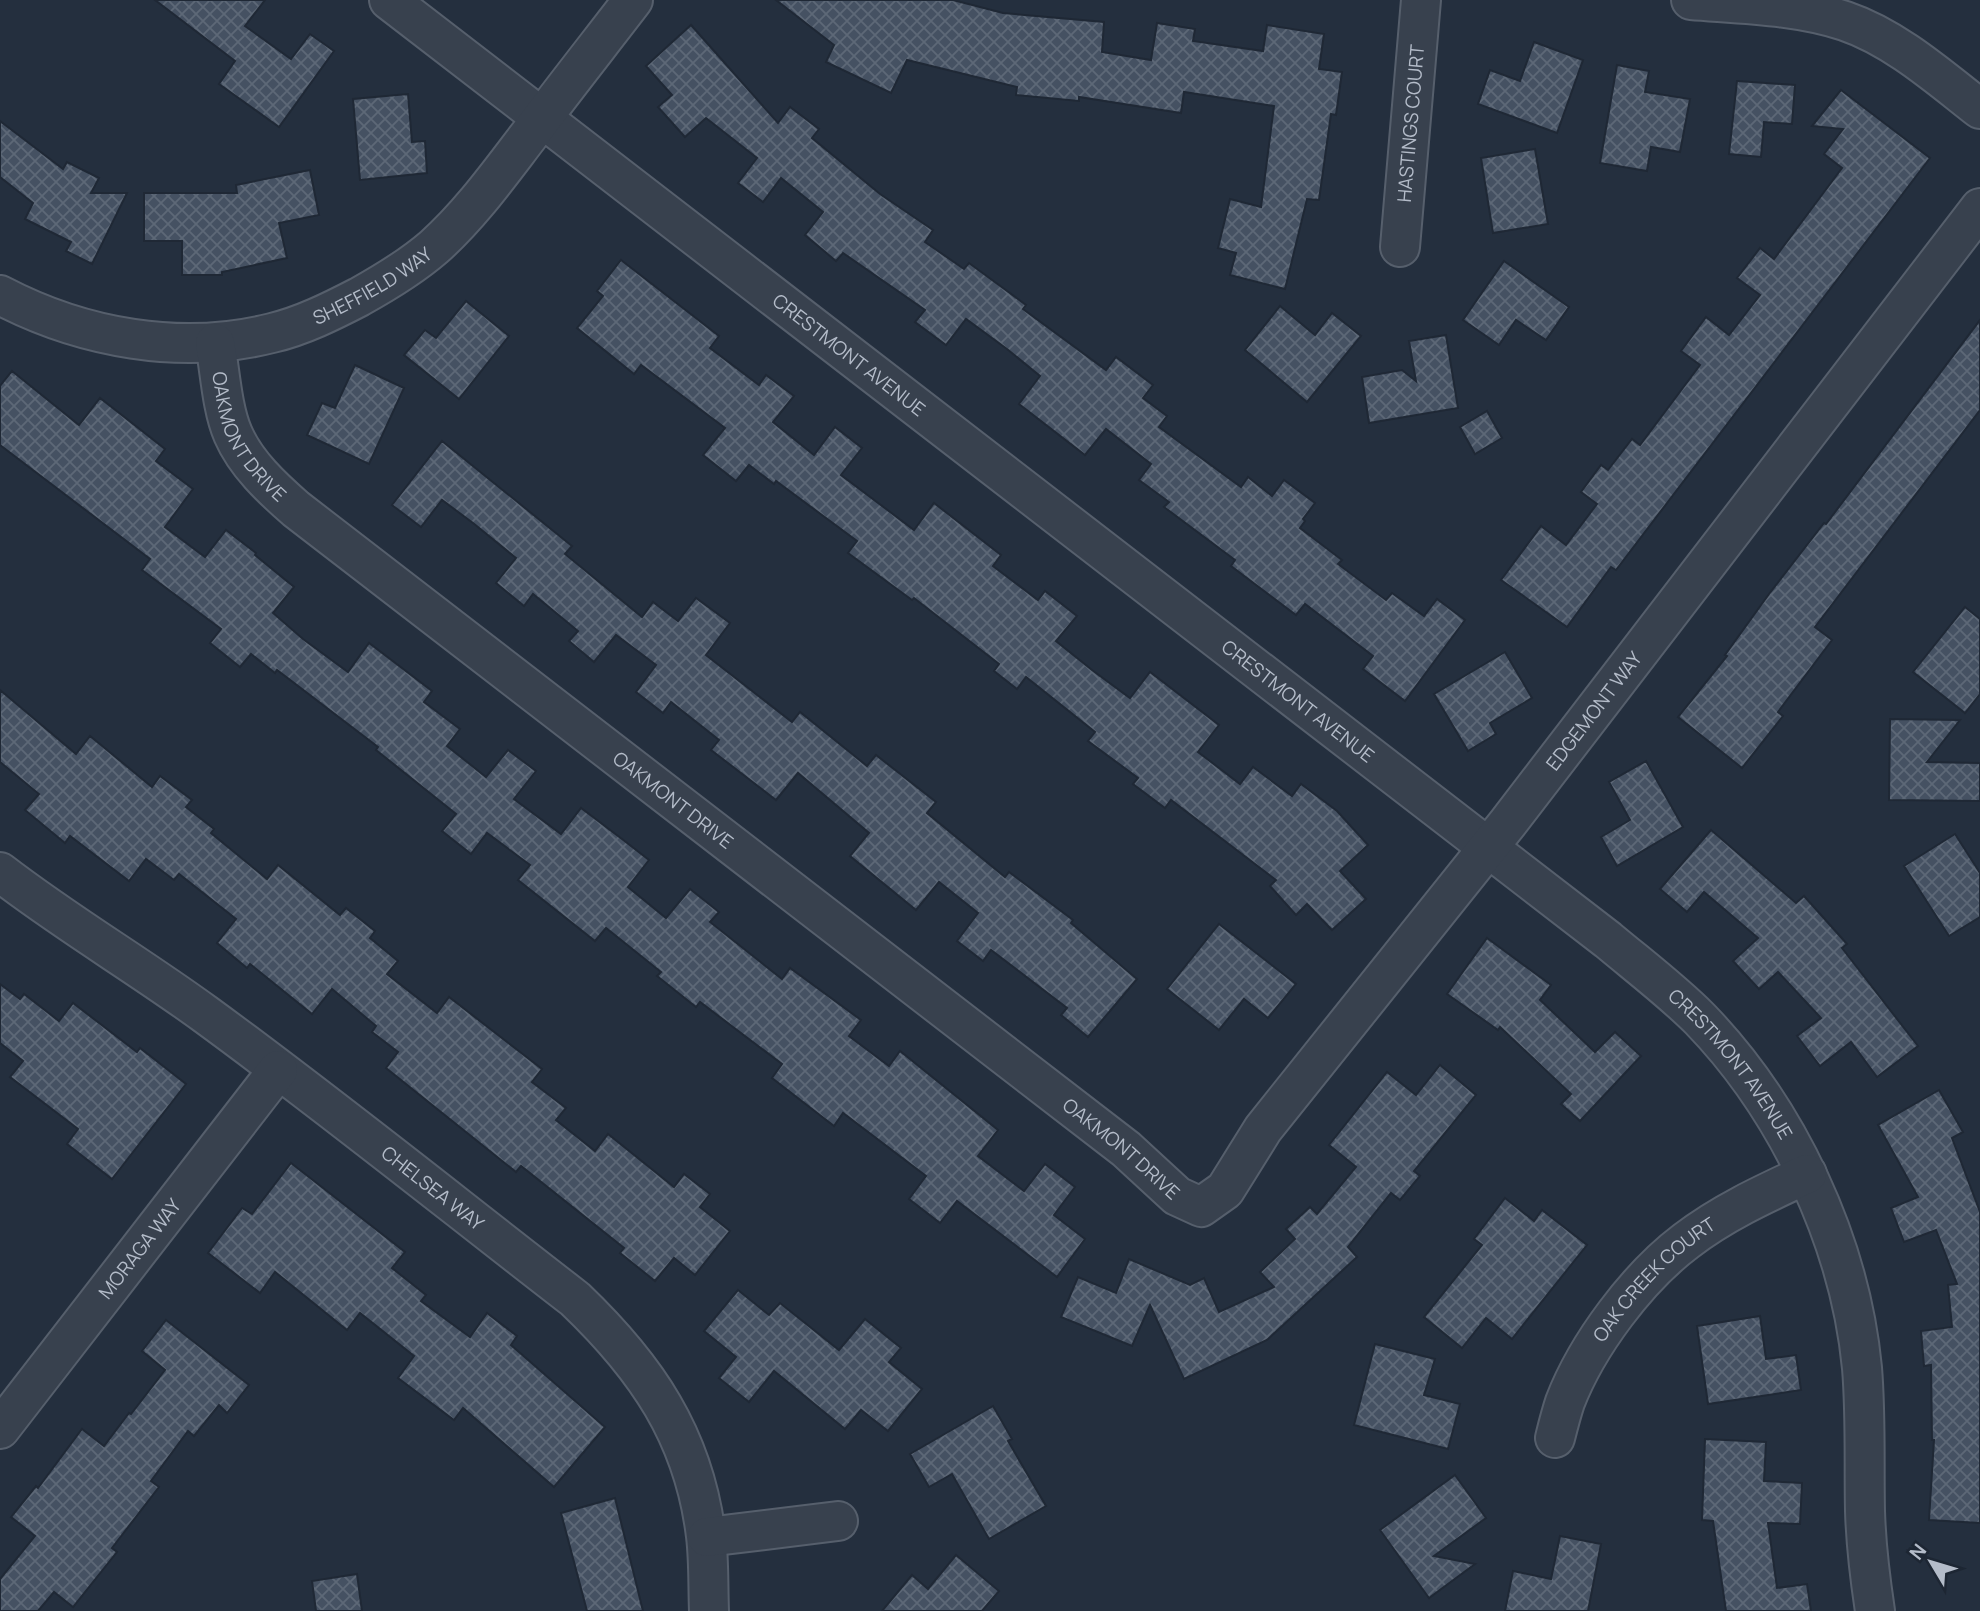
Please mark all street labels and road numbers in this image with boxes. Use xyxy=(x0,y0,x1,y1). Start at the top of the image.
street label: HASTINGS COURT xyxy=(1391,43,1430,203)
street label: SHEFFIELD WAY xyxy=(309,241,438,331)
street label: CRESTMONT AVENUE xyxy=(767,288,931,422)
street label: OAKMONT DRIVE xyxy=(206,370,292,507)
street label: CRESTMONT AVENUE xyxy=(1216,634,1380,768)
street label: EDGEMONT WAY xyxy=(1540,646,1648,776)
street label: OAKMONT DRIVE xyxy=(608,745,739,855)
street label: CRESTMONT AVENUE xyxy=(1663,983,1799,1144)
street label: OAKMONT DRIVE xyxy=(1057,1092,1186,1205)
street label: CHELSEA WAY xyxy=(376,1140,490,1237)
street label: MORAGA WAY xyxy=(93,1193,187,1304)
street label: OAK CREEK COURT xyxy=(1587,1211,1721,1347)

